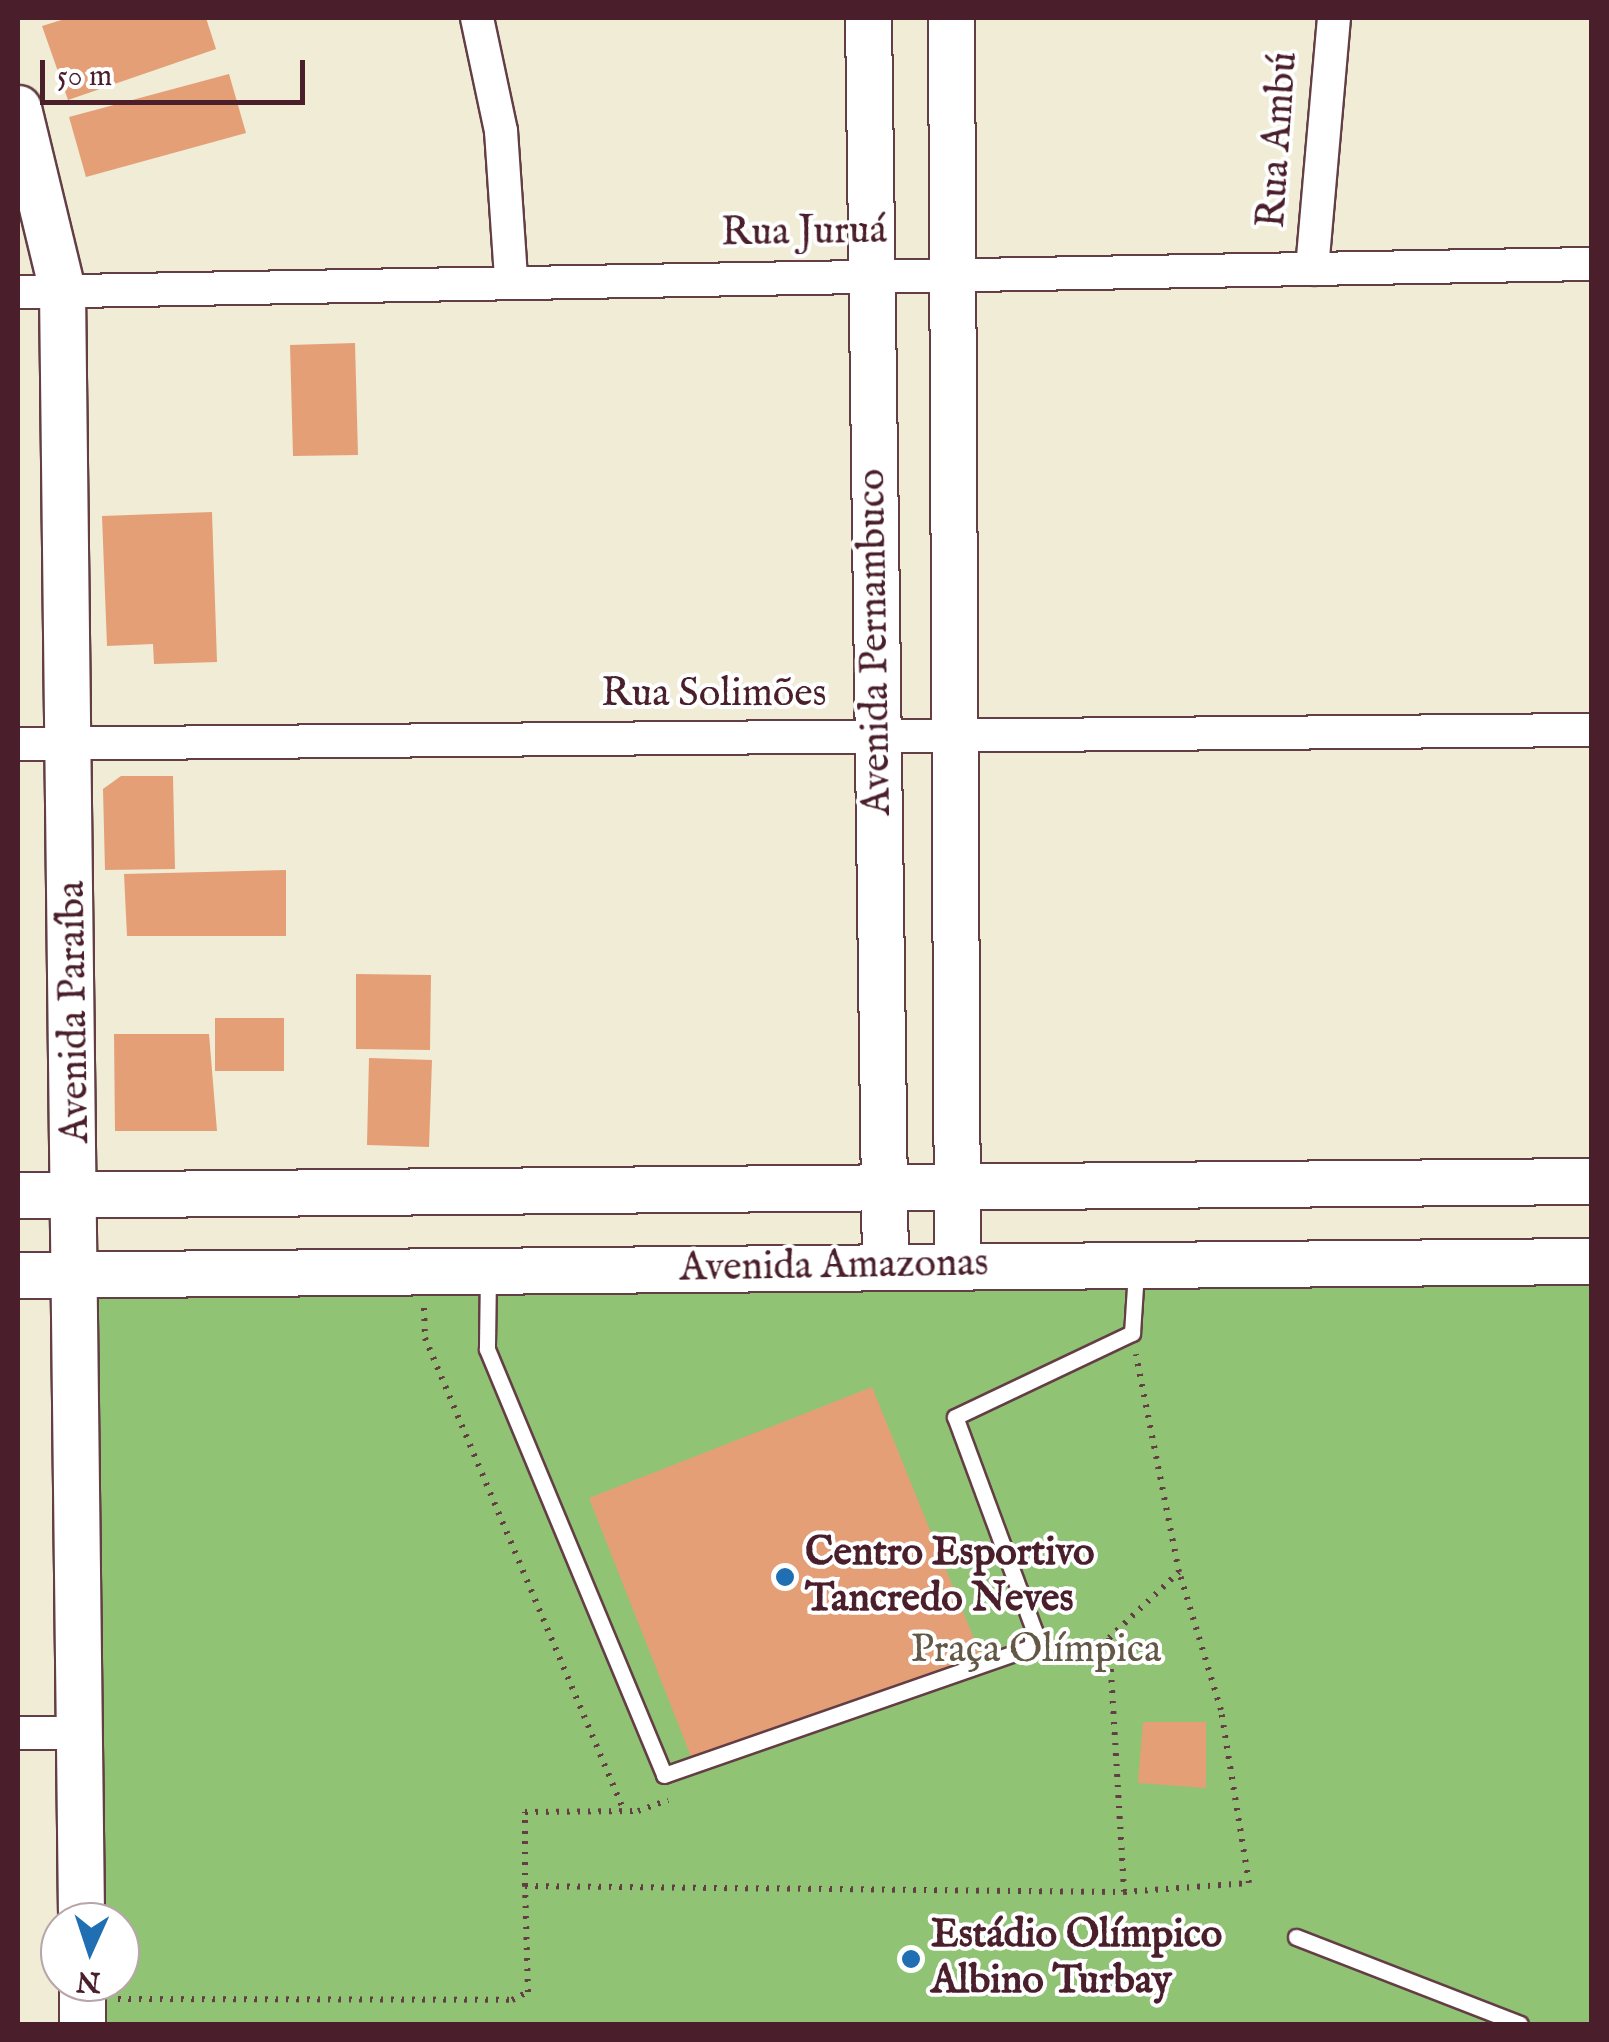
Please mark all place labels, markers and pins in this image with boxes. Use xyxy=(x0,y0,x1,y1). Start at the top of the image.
place label: Centro Esportivo Tancredo Neves xyxy=(805,1530,1095,1624)
marker: Centro Esportivo Tancredo Neves xyxy=(774,1566,796,1588)
place label: Estádio Olímpico Albino Turbay xyxy=(931,1912,1222,2006)
marker: Estádio Olímpico Albino Turbay xyxy=(900,1948,922,1970)

